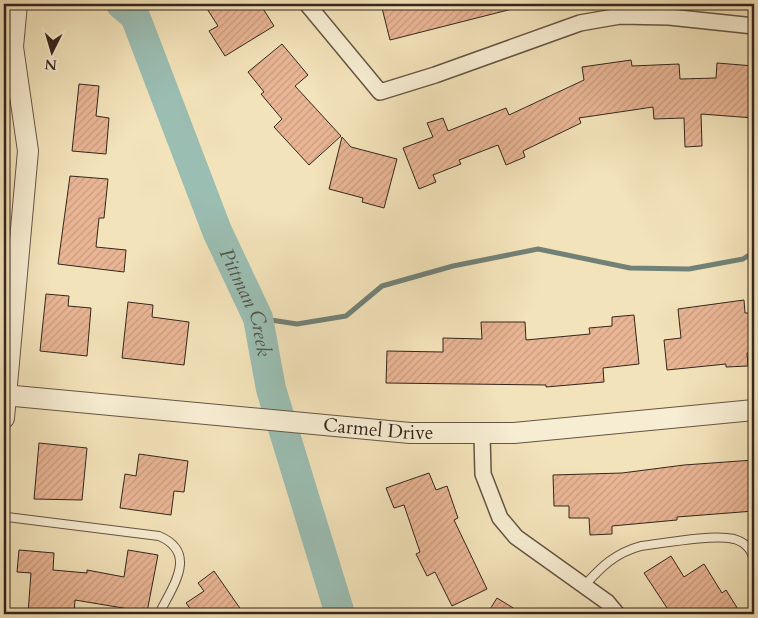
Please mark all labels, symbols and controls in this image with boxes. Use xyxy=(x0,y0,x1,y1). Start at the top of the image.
north arrow xyxy=(28,28,78,78)
text: N xyxy=(44,54,58,74)
water label: Pittman Creek xyxy=(213,243,278,358)
street label: Carmel Drive xyxy=(322,412,433,446)

